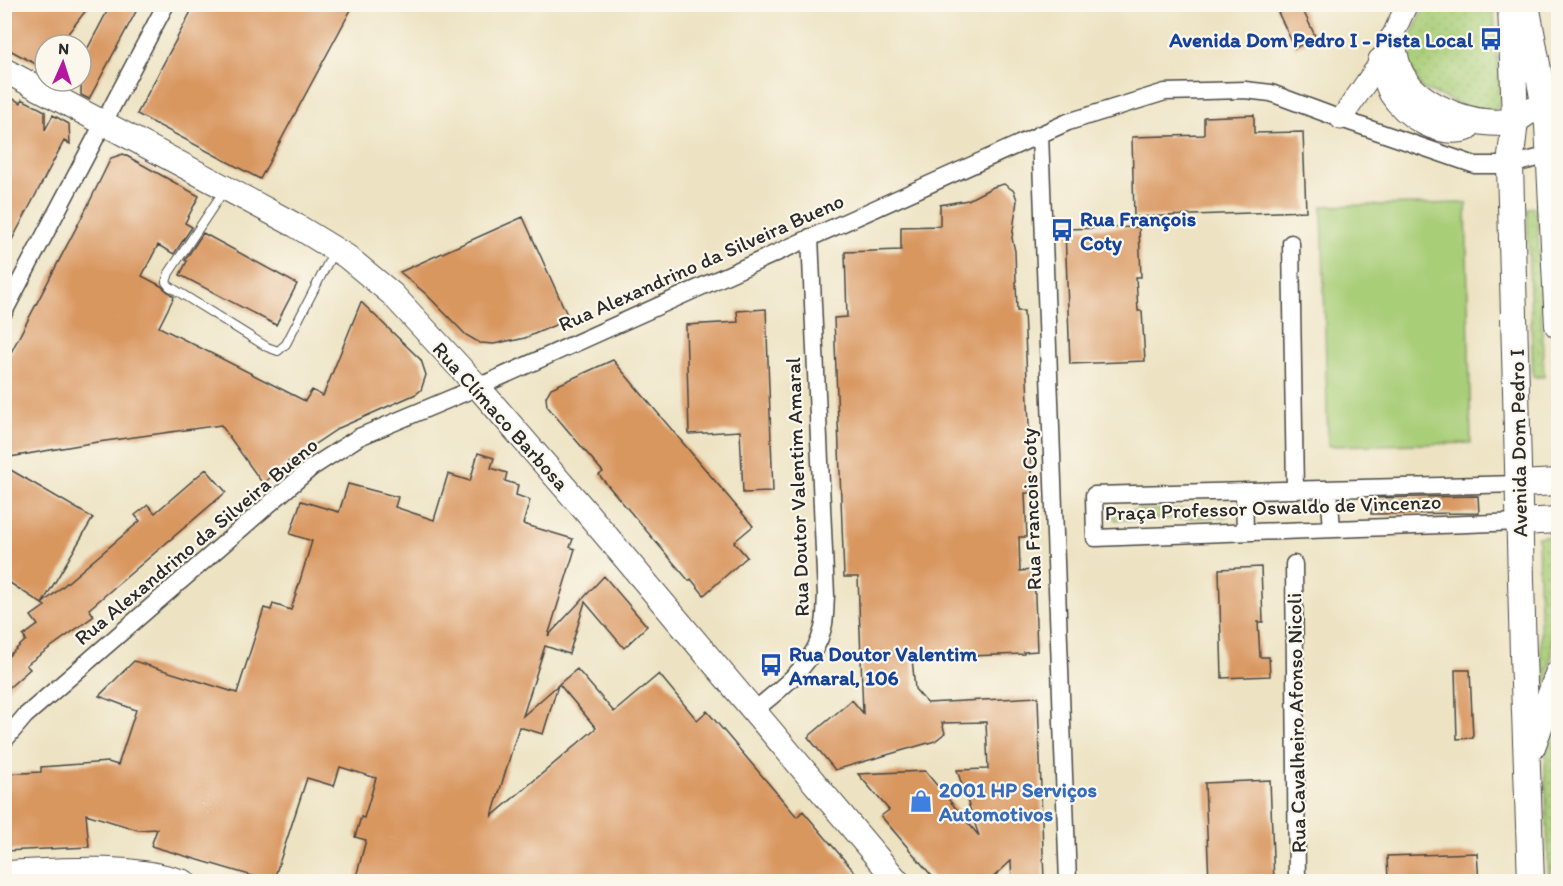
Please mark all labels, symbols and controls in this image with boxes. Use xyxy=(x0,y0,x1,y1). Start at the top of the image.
bus stop icon: Avenida Dom Pedro I - Pista Local xyxy=(1478,26,1504,52)
place label: Avenida Dom Pedro I - Pista Local xyxy=(1168,27,1474,52)
north arrow xyxy=(33,33,93,93)
text: N xyxy=(58,39,70,58)
street label: Rua Alexandrino da Silveira Bueno xyxy=(554,188,848,336)
place label: Rua François Coty xyxy=(1080,206,1196,256)
bus stop icon: Rua François Coty xyxy=(1049,217,1075,243)
street label: Rua Clímaco Barbosa xyxy=(428,336,574,496)
street label: Avenida Dom Pedro I xyxy=(1504,349,1532,537)
street label: Rua Doutor Valentim Amaral xyxy=(780,357,814,617)
street label: Rua Francois Coty xyxy=(1016,427,1046,591)
street label: Rua Alexandrino da Silveira Bueno xyxy=(69,432,323,650)
street label: Praça Professor Oswaldo de Vincenzo xyxy=(1104,489,1442,525)
street label: Rua Cavalheiro Afonso Nicoli xyxy=(1281,593,1311,853)
place label: Rua Doutor Valentim Amaral, 106 xyxy=(788,641,977,690)
bus stop icon: Rua Doutor Valentim Amaral, 106 xyxy=(758,652,784,678)
place label: 2001 HP Serviços Automotivos xyxy=(938,777,1097,826)
shop icon: 2001 HP Serviços Automotivos xyxy=(908,788,934,814)

